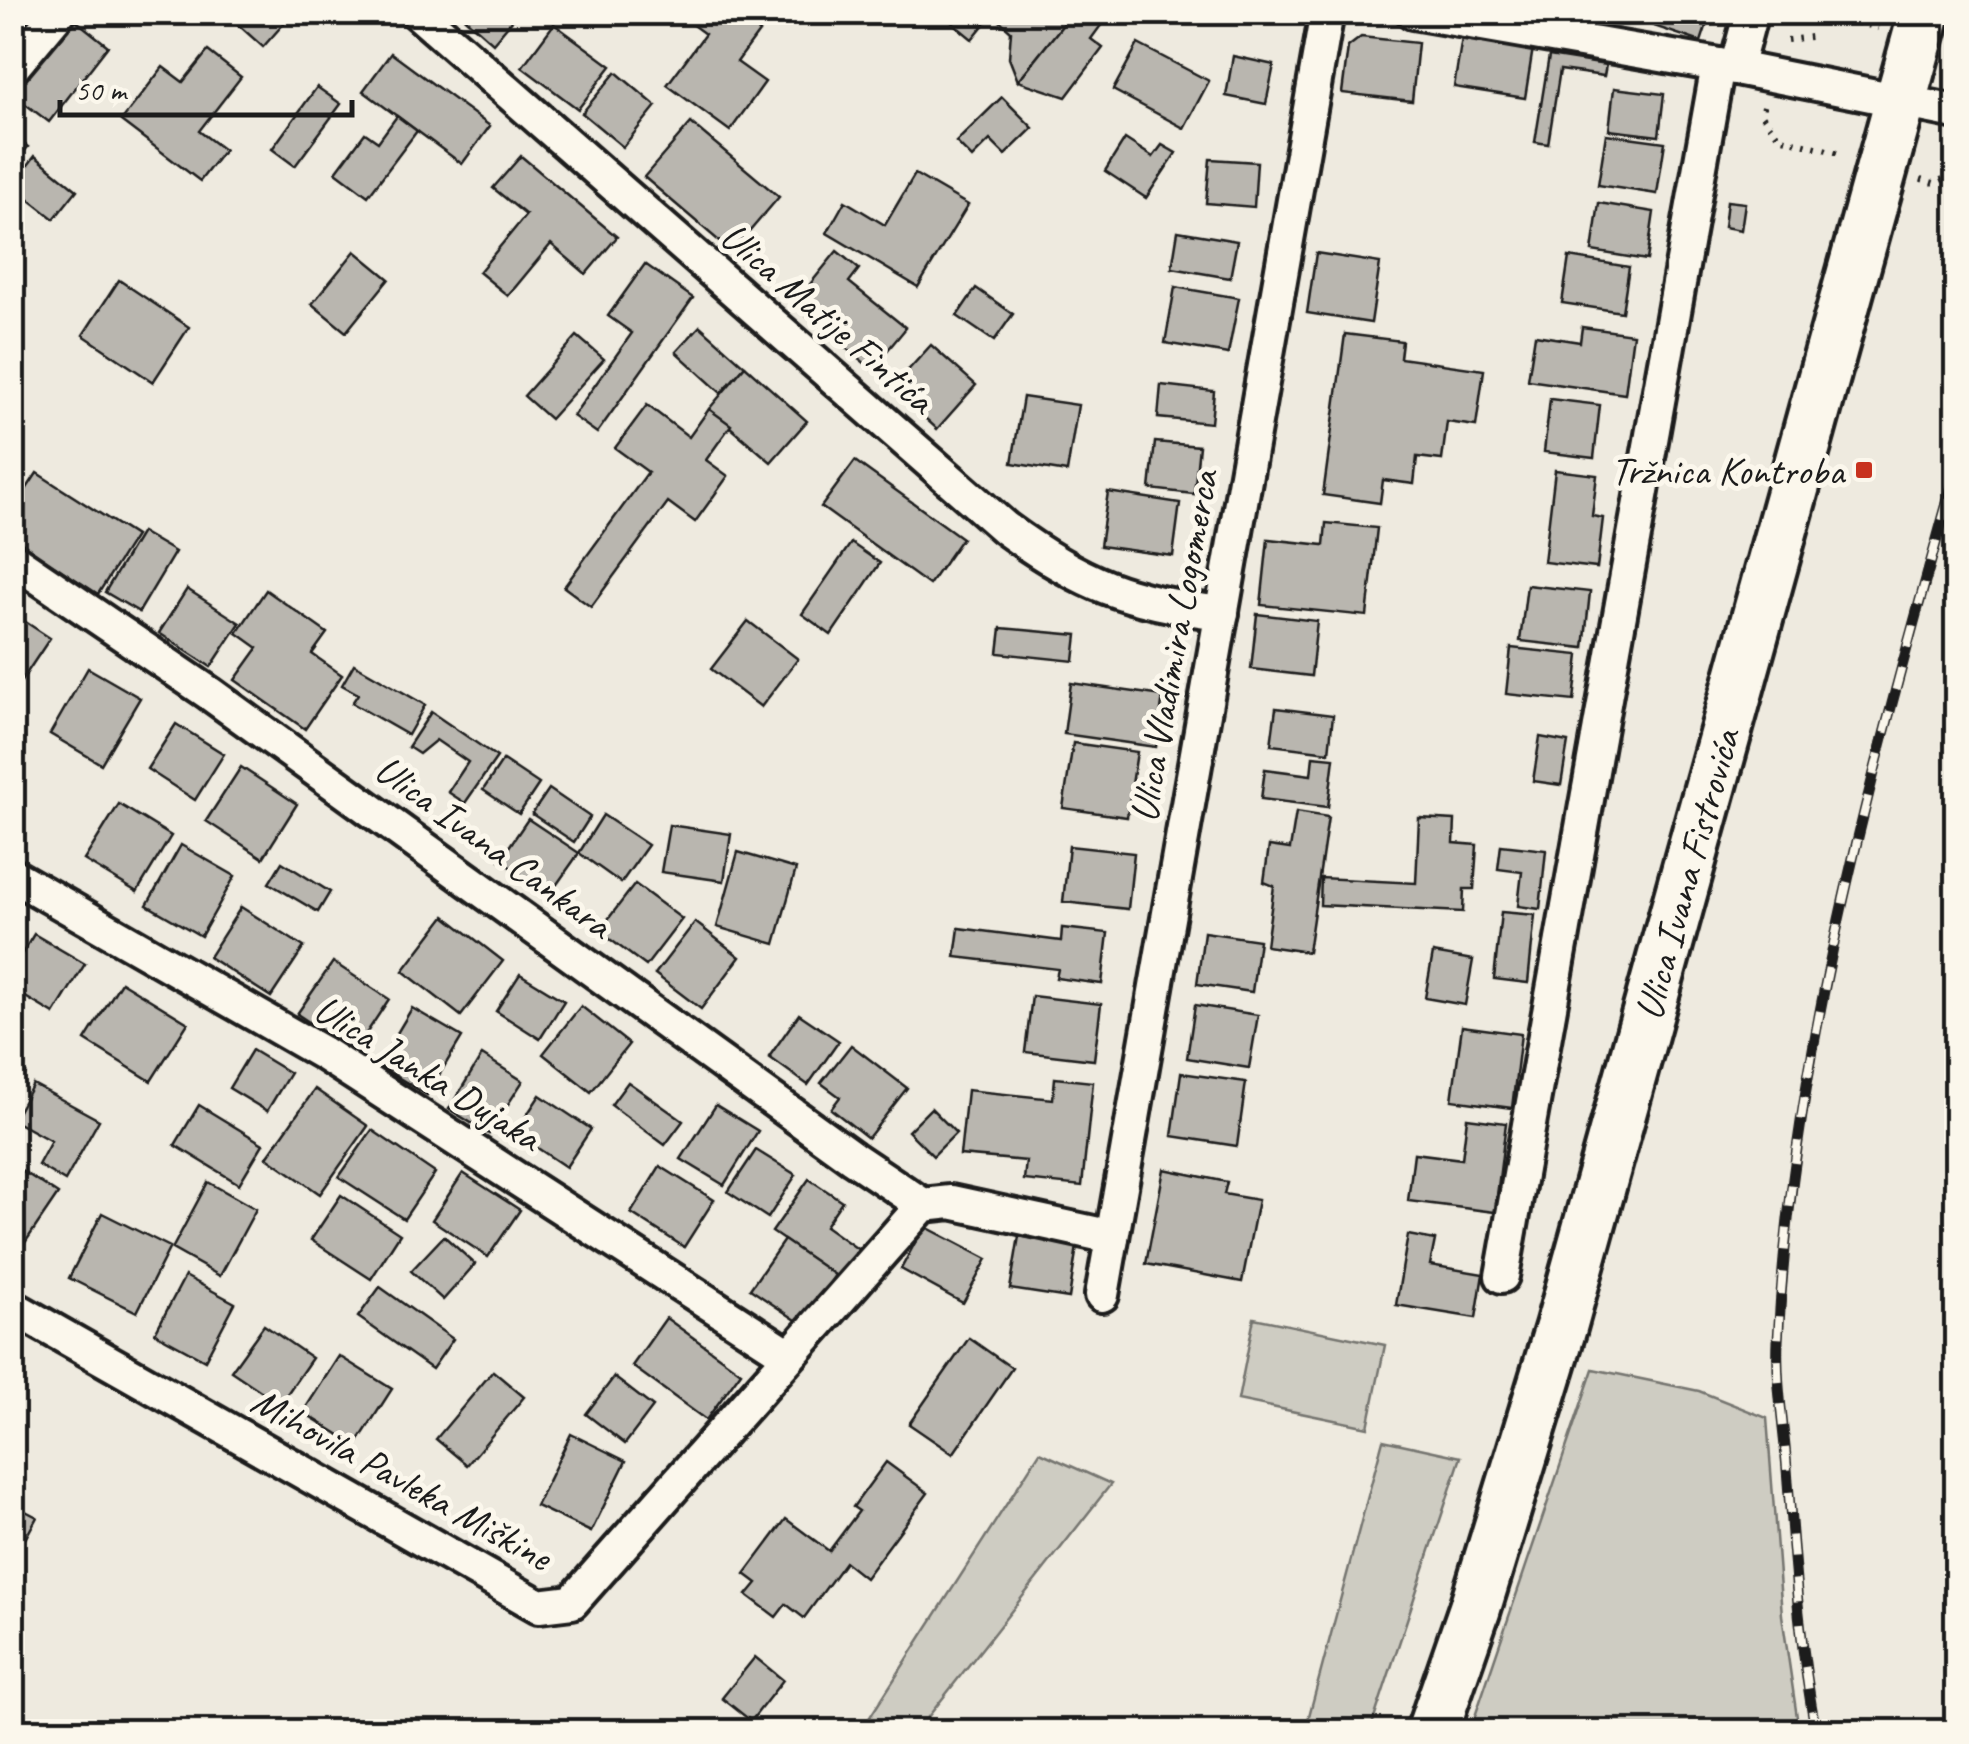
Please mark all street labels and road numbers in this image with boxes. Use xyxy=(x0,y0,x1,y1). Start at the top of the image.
street label: Ulica Matije Fintića xyxy=(710,211,947,426)
street label: Ulica Vladimira Logomerca xyxy=(1118,464,1230,826)
street label: Ulica Ivana Fistrovića xyxy=(1623,721,1752,1025)
street label: Ulica Ivana Cankara xyxy=(365,744,624,951)
street label: Ulica Janka Dujaka xyxy=(305,983,552,1164)
street label: Mihovila Pavleka Miškine xyxy=(243,1376,563,1583)

